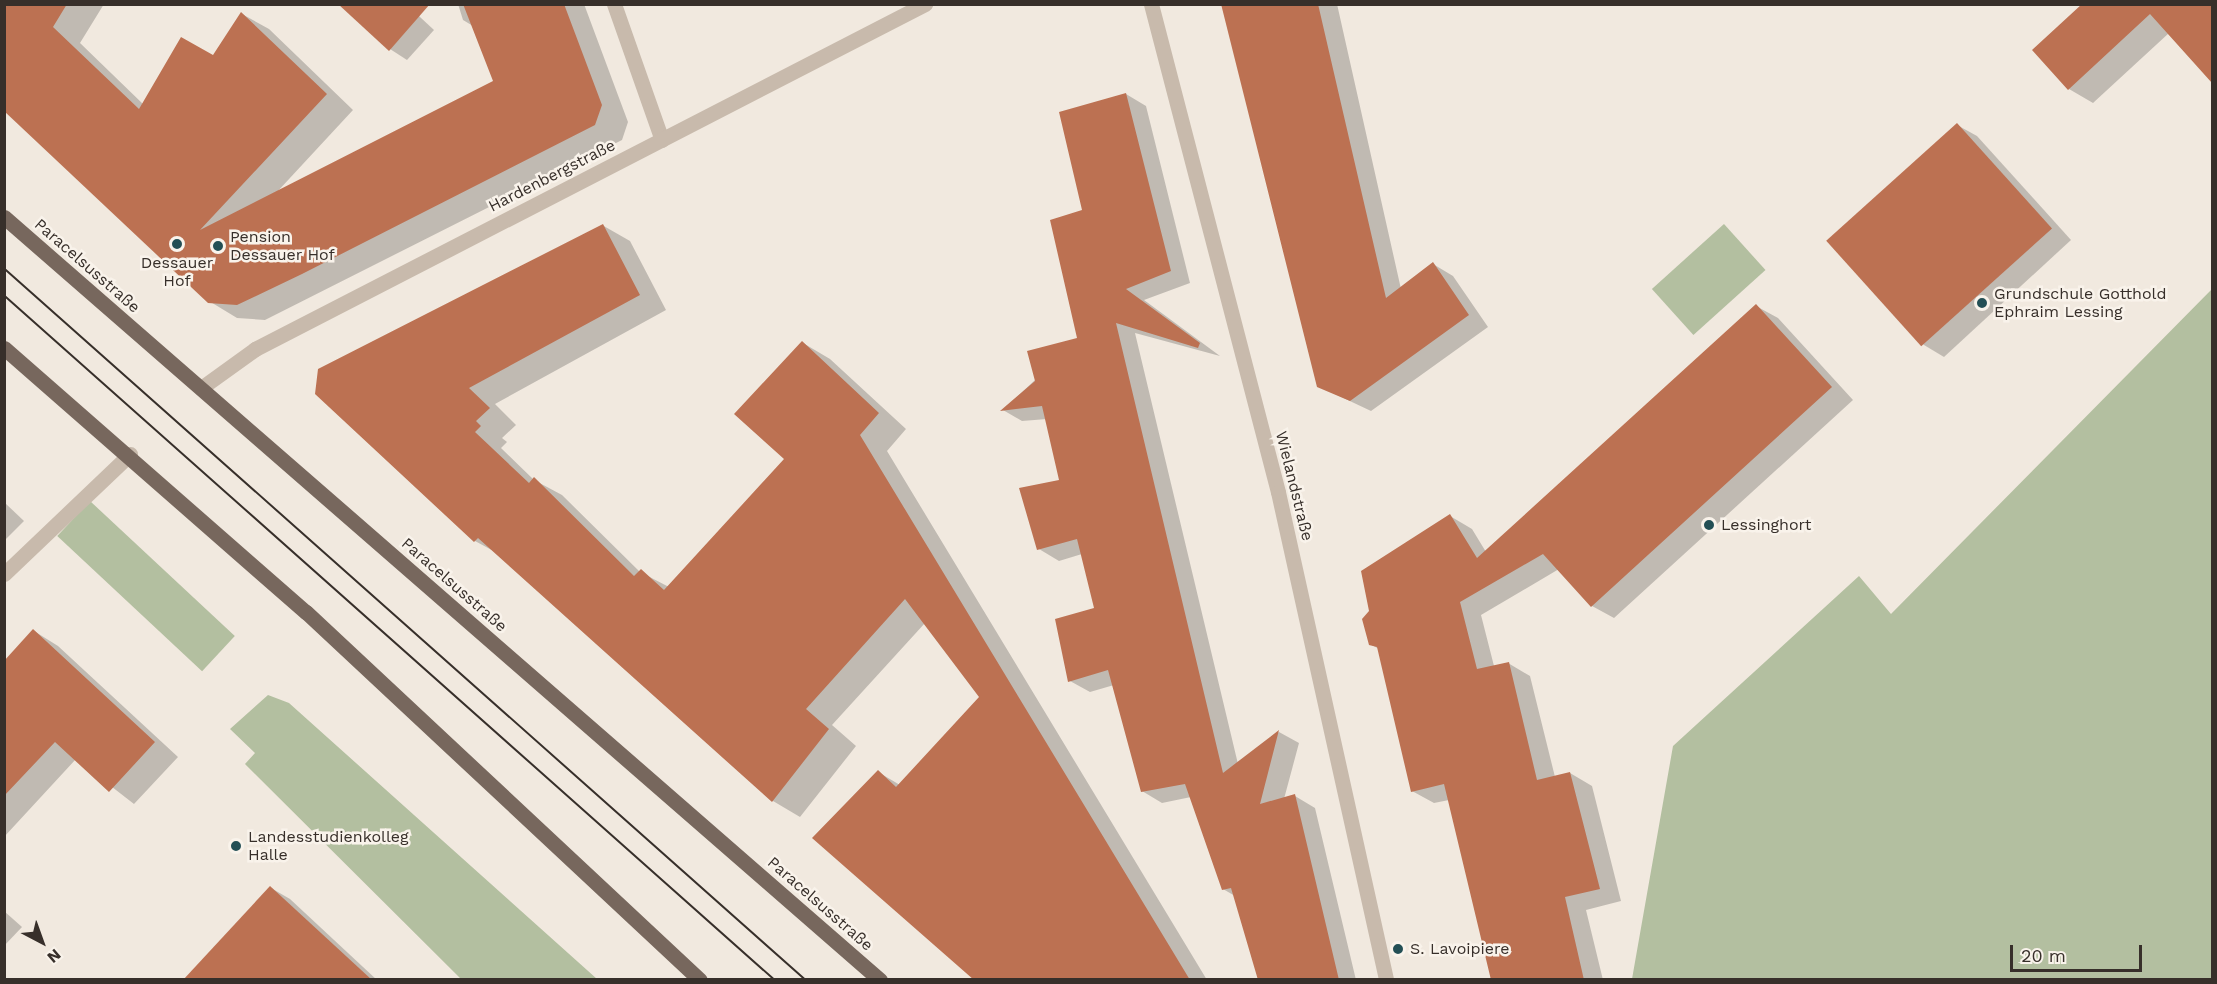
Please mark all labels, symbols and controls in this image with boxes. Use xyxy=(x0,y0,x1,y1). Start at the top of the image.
street label: Hardenbergstraße xyxy=(485,136,619,216)
street label: Paracelsusstraße xyxy=(30,215,144,317)
place label: Pension Dessauer Hof xyxy=(230,227,335,265)
marker: Dessauer Hof xyxy=(170,237,184,251)
marker: Pension Dessauer Hof xyxy=(211,239,225,253)
place label: Dessauer Hof xyxy=(141,253,213,291)
place label: Grundschule Gotthold Ephraim Lessing xyxy=(1994,284,2167,322)
marker: Grundschule Gotthold Ephraim Lessing xyxy=(1975,296,1989,310)
street label: Wielandstraße xyxy=(1271,429,1317,543)
place label: Lessinghort xyxy=(1721,515,1811,535)
marker: Lessinghort xyxy=(1702,518,1716,532)
street label: Paracelsusstraße xyxy=(397,534,511,636)
place label: Landesstudienkolleg Halle xyxy=(248,827,409,865)
marker: Landesstudienkolleg Halle xyxy=(229,839,243,853)
street label: Paracelsusstraße xyxy=(763,853,877,955)
north arrow xyxy=(12,912,72,972)
scale bar xyxy=(2013,933,2145,971)
place label: S. Lavoipiere xyxy=(1410,939,1510,959)
marker: S. Lavoipiere xyxy=(1391,942,1405,956)
text: N xyxy=(43,945,65,967)
text: 20 m xyxy=(2021,945,2066,966)

